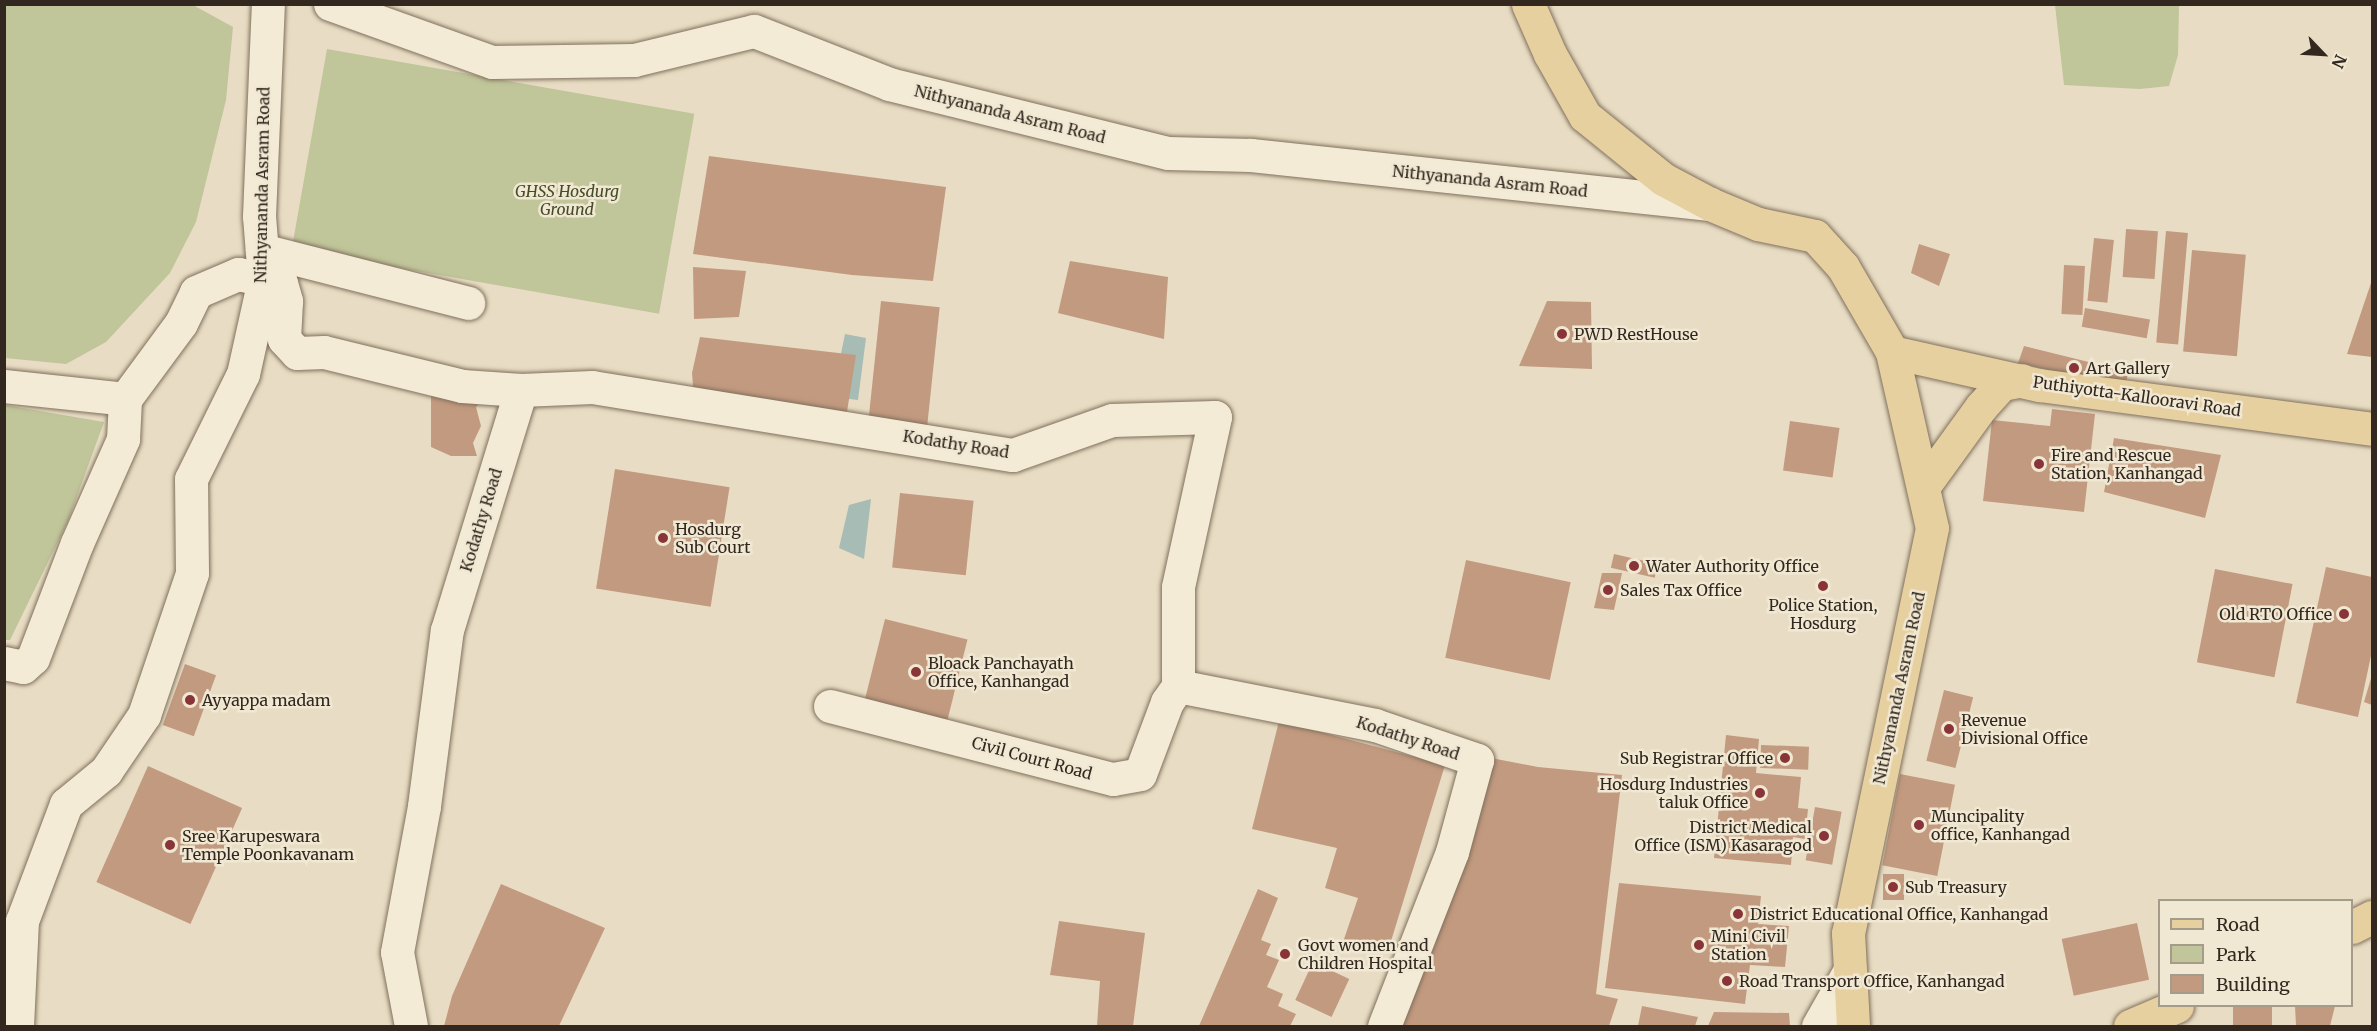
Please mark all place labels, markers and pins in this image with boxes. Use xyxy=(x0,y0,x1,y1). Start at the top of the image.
place label: PWD RestHouse xyxy=(1574,324,1698,344)
marker: PWD RestHouse xyxy=(1555,327,1569,341)
place label: Art Gallery xyxy=(2086,358,2170,378)
marker: Art Gallery xyxy=(2067,361,2081,375)
place label: Fire and Rescue Station, Kanhangad xyxy=(2051,445,2203,483)
marker: Fire and Rescue Station, Kanhangad xyxy=(2032,457,2046,471)
place label: Hosdurg Sub Court xyxy=(675,519,750,557)
marker: Hosdurg Sub Court xyxy=(656,531,670,545)
place label: Water Authority Office xyxy=(1646,556,1819,576)
marker: Water Authority Office xyxy=(1627,559,1641,573)
marker: Police Station, Hosdurg xyxy=(1816,579,1830,593)
place label: Sales Tax Office xyxy=(1620,580,1742,600)
marker: Sales Tax Office xyxy=(1601,583,1615,597)
place label: Police Station, Hosdurg xyxy=(1768,595,1878,633)
place label: Old RTO Office xyxy=(2219,604,2332,624)
marker: Old RTO Office xyxy=(2337,607,2351,621)
place label: Bloack Panchayath Office, Kanhangad xyxy=(928,653,1074,691)
marker: Bloack Panchayath Office, Kanhangad xyxy=(909,665,923,679)
place label: Ayyappa madam xyxy=(202,690,331,710)
marker: Ayyappa madam xyxy=(183,693,197,707)
place label: Revenue Divisional Office xyxy=(1961,710,2088,748)
marker: Revenue Divisional Office xyxy=(1942,722,1956,736)
place label: Sub Registrar Office xyxy=(1620,748,1773,768)
marker: Sub Registrar Office xyxy=(1778,751,1792,765)
place label: Hosdurg Industries taluk Office xyxy=(1600,774,1748,812)
marker: Hosdurg Industries taluk Office xyxy=(1753,786,1767,800)
place label: Muncipality office, Kanhangad xyxy=(1931,806,2070,844)
place label: District Medical Office (ISM) Kasaragod xyxy=(1635,817,1812,855)
marker: Muncipality office, Kanhangad xyxy=(1912,818,1926,832)
place label: Sree Karupeswara Temple Poonkavanam xyxy=(182,826,354,864)
marker: District Medical Office (ISM) Kasaragod xyxy=(1817,829,1831,843)
marker: Sree Karupeswara Temple Poonkavanam xyxy=(163,838,177,852)
place label: Sub Treasury xyxy=(1905,877,2007,897)
marker: Sub Treasury xyxy=(1886,880,1900,894)
place label: District Educational Office, Kanhangad xyxy=(1750,904,2048,924)
marker: District Educational Office, Kanhangad xyxy=(1731,907,1745,921)
place label: Mini Civil Station xyxy=(1711,926,1786,964)
place label: Govt women and Children Hospital xyxy=(1298,935,1433,973)
marker: Mini Civil Station xyxy=(1692,938,1706,952)
marker: Govt women and Children Hospital xyxy=(1276,945,1294,963)
place label: Road Transport Office, Kanhangad xyxy=(1739,971,2005,991)
marker: Road Transport Office, Kanhangad xyxy=(1720,974,1734,988)

